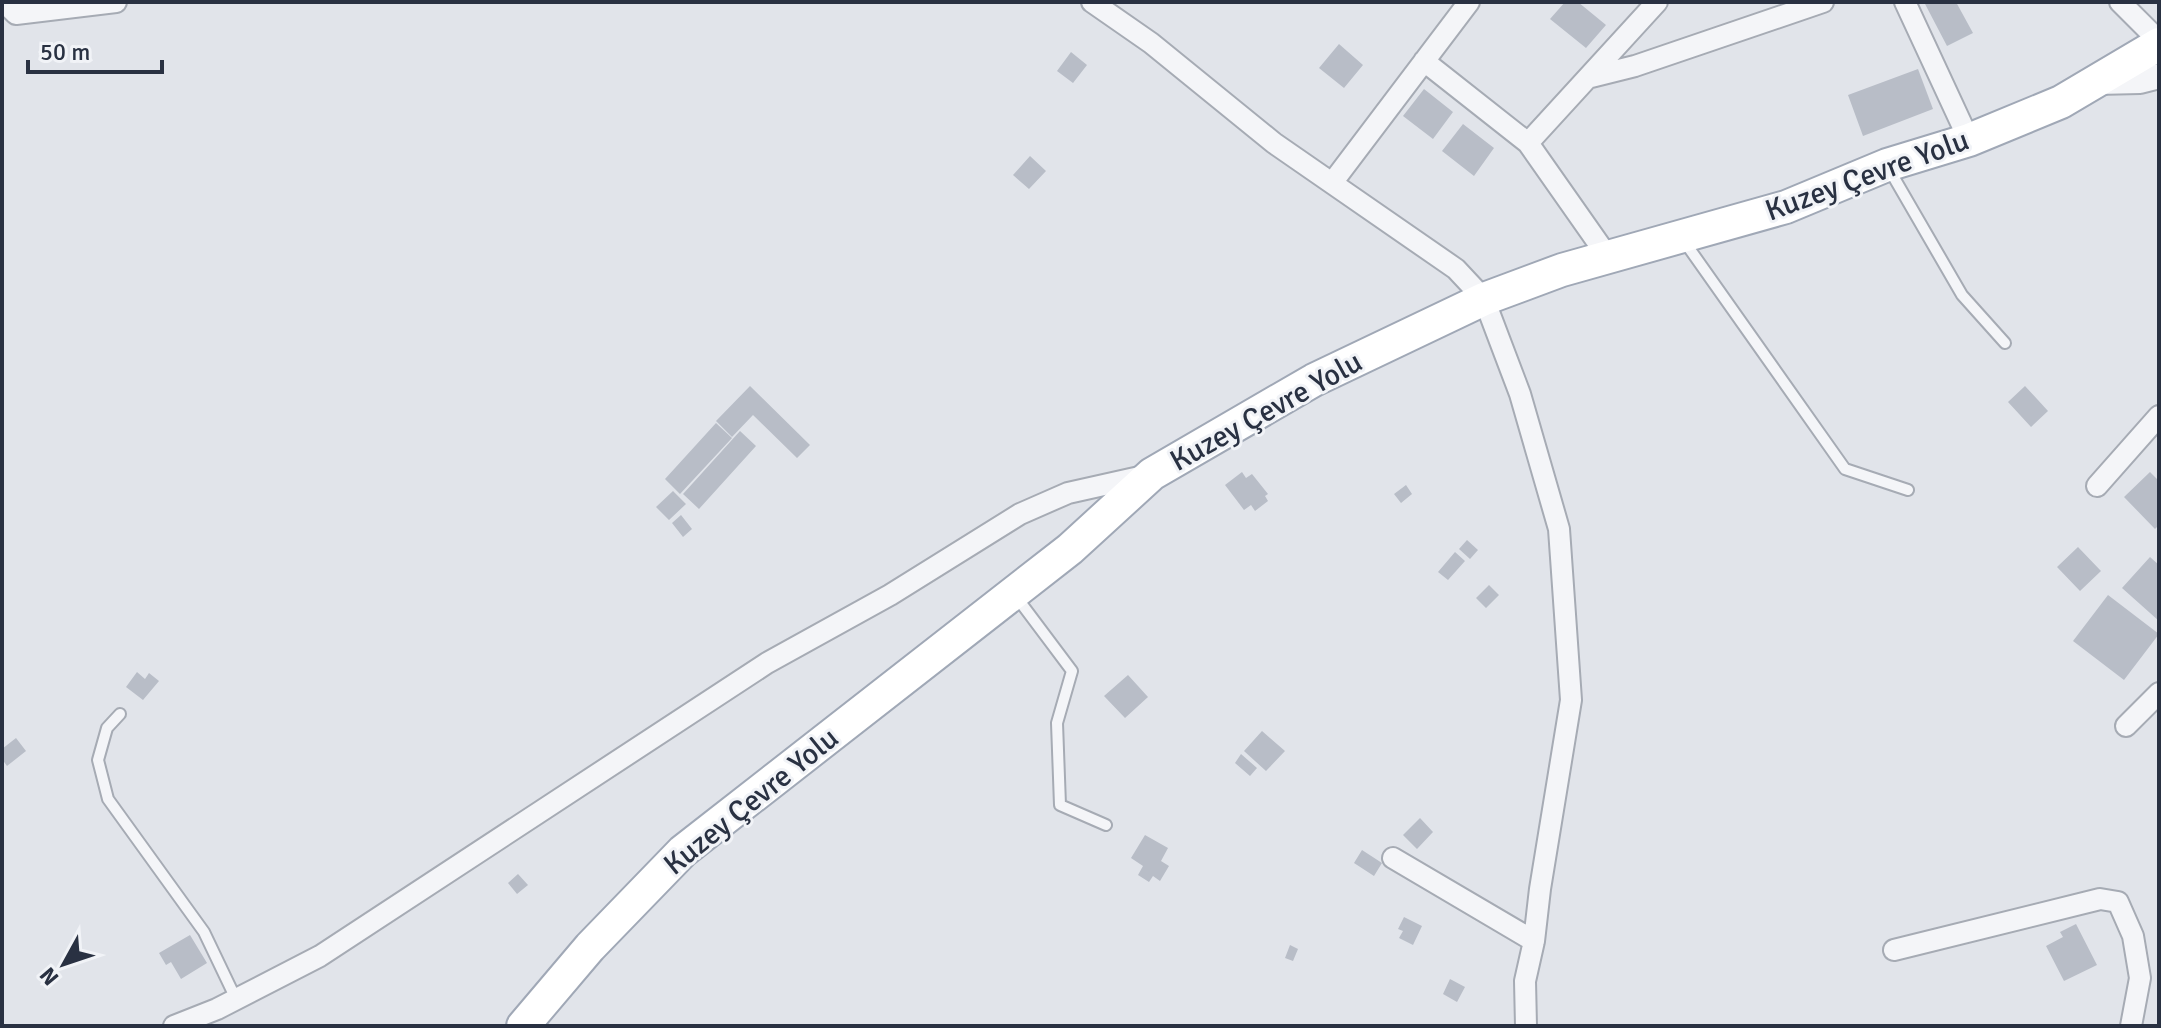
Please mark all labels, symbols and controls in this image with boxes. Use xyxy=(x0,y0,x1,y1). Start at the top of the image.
scale bar xyxy=(28,24,162,74)
text: 50 m xyxy=(40,37,90,67)
street label: Kuzey Çevre Yolu xyxy=(1760,121,1974,229)
street label: Kuzey Çevre Yolu xyxy=(1164,343,1369,480)
street label: Kuzey Çevre Yolu xyxy=(656,720,846,883)
north arrow xyxy=(24,924,104,1004)
text: N xyxy=(34,962,64,991)

